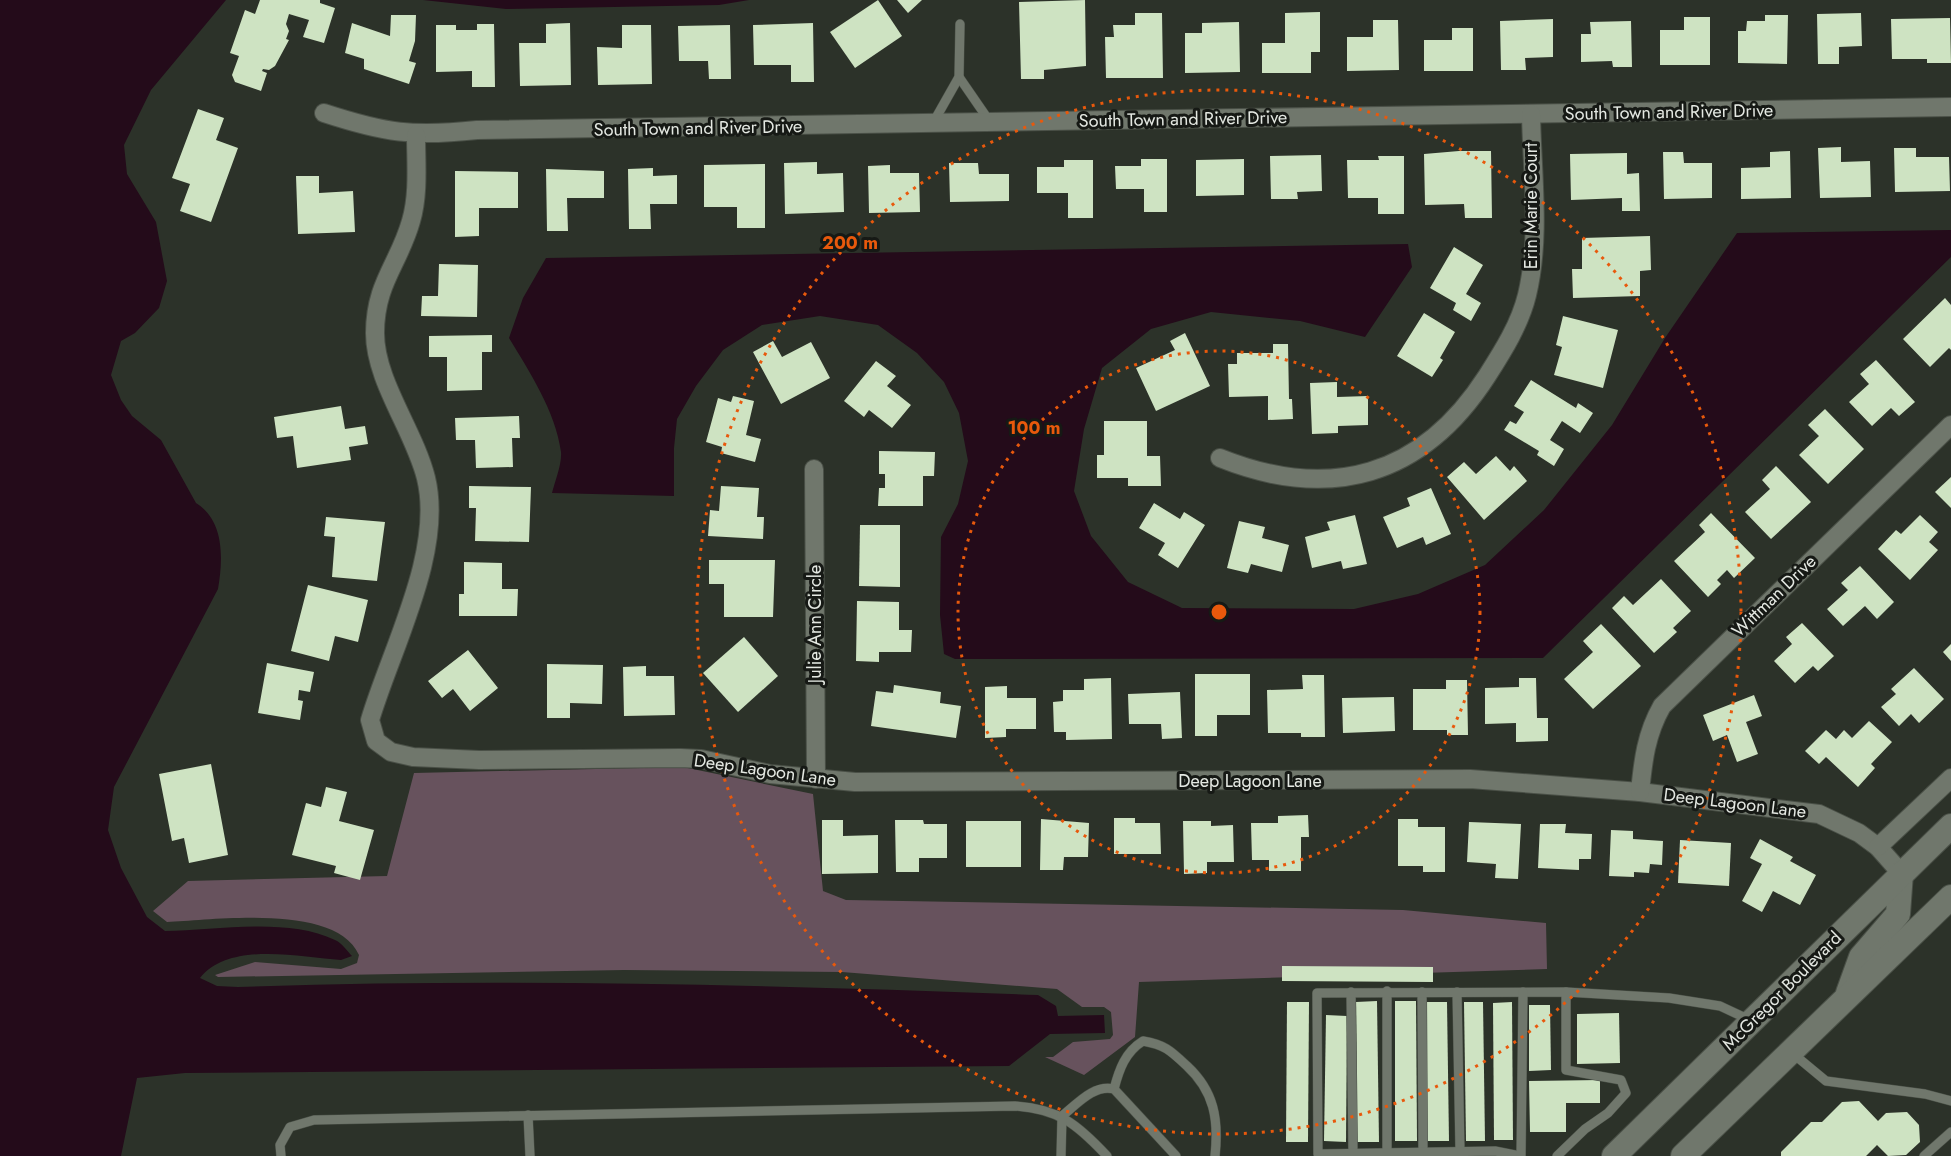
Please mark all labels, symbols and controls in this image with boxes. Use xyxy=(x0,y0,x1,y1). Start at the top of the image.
street label: South Town and River Drive xyxy=(1564,97,1774,127)
street label: South Town and River Drive xyxy=(1078,104,1288,134)
street label: South Town and River Drive xyxy=(593,113,803,143)
street label: Erin Marie Court xyxy=(1518,142,1544,269)
text: 200 m xyxy=(822,230,878,256)
text: 100 m xyxy=(1007,415,1061,441)
street label: Wittman Drive xyxy=(1726,549,1822,643)
street label: Julie Ann Circle xyxy=(802,565,828,685)
centre of rings xyxy=(1209,602,1229,622)
street label: Deep Lagoon Lane xyxy=(692,747,838,793)
street label: Deep Lagoon Lane xyxy=(1178,768,1322,794)
street label: Deep Lagoon Lane xyxy=(1662,781,1808,825)
street label: McGregor Boulevard xyxy=(1716,925,1848,1057)

